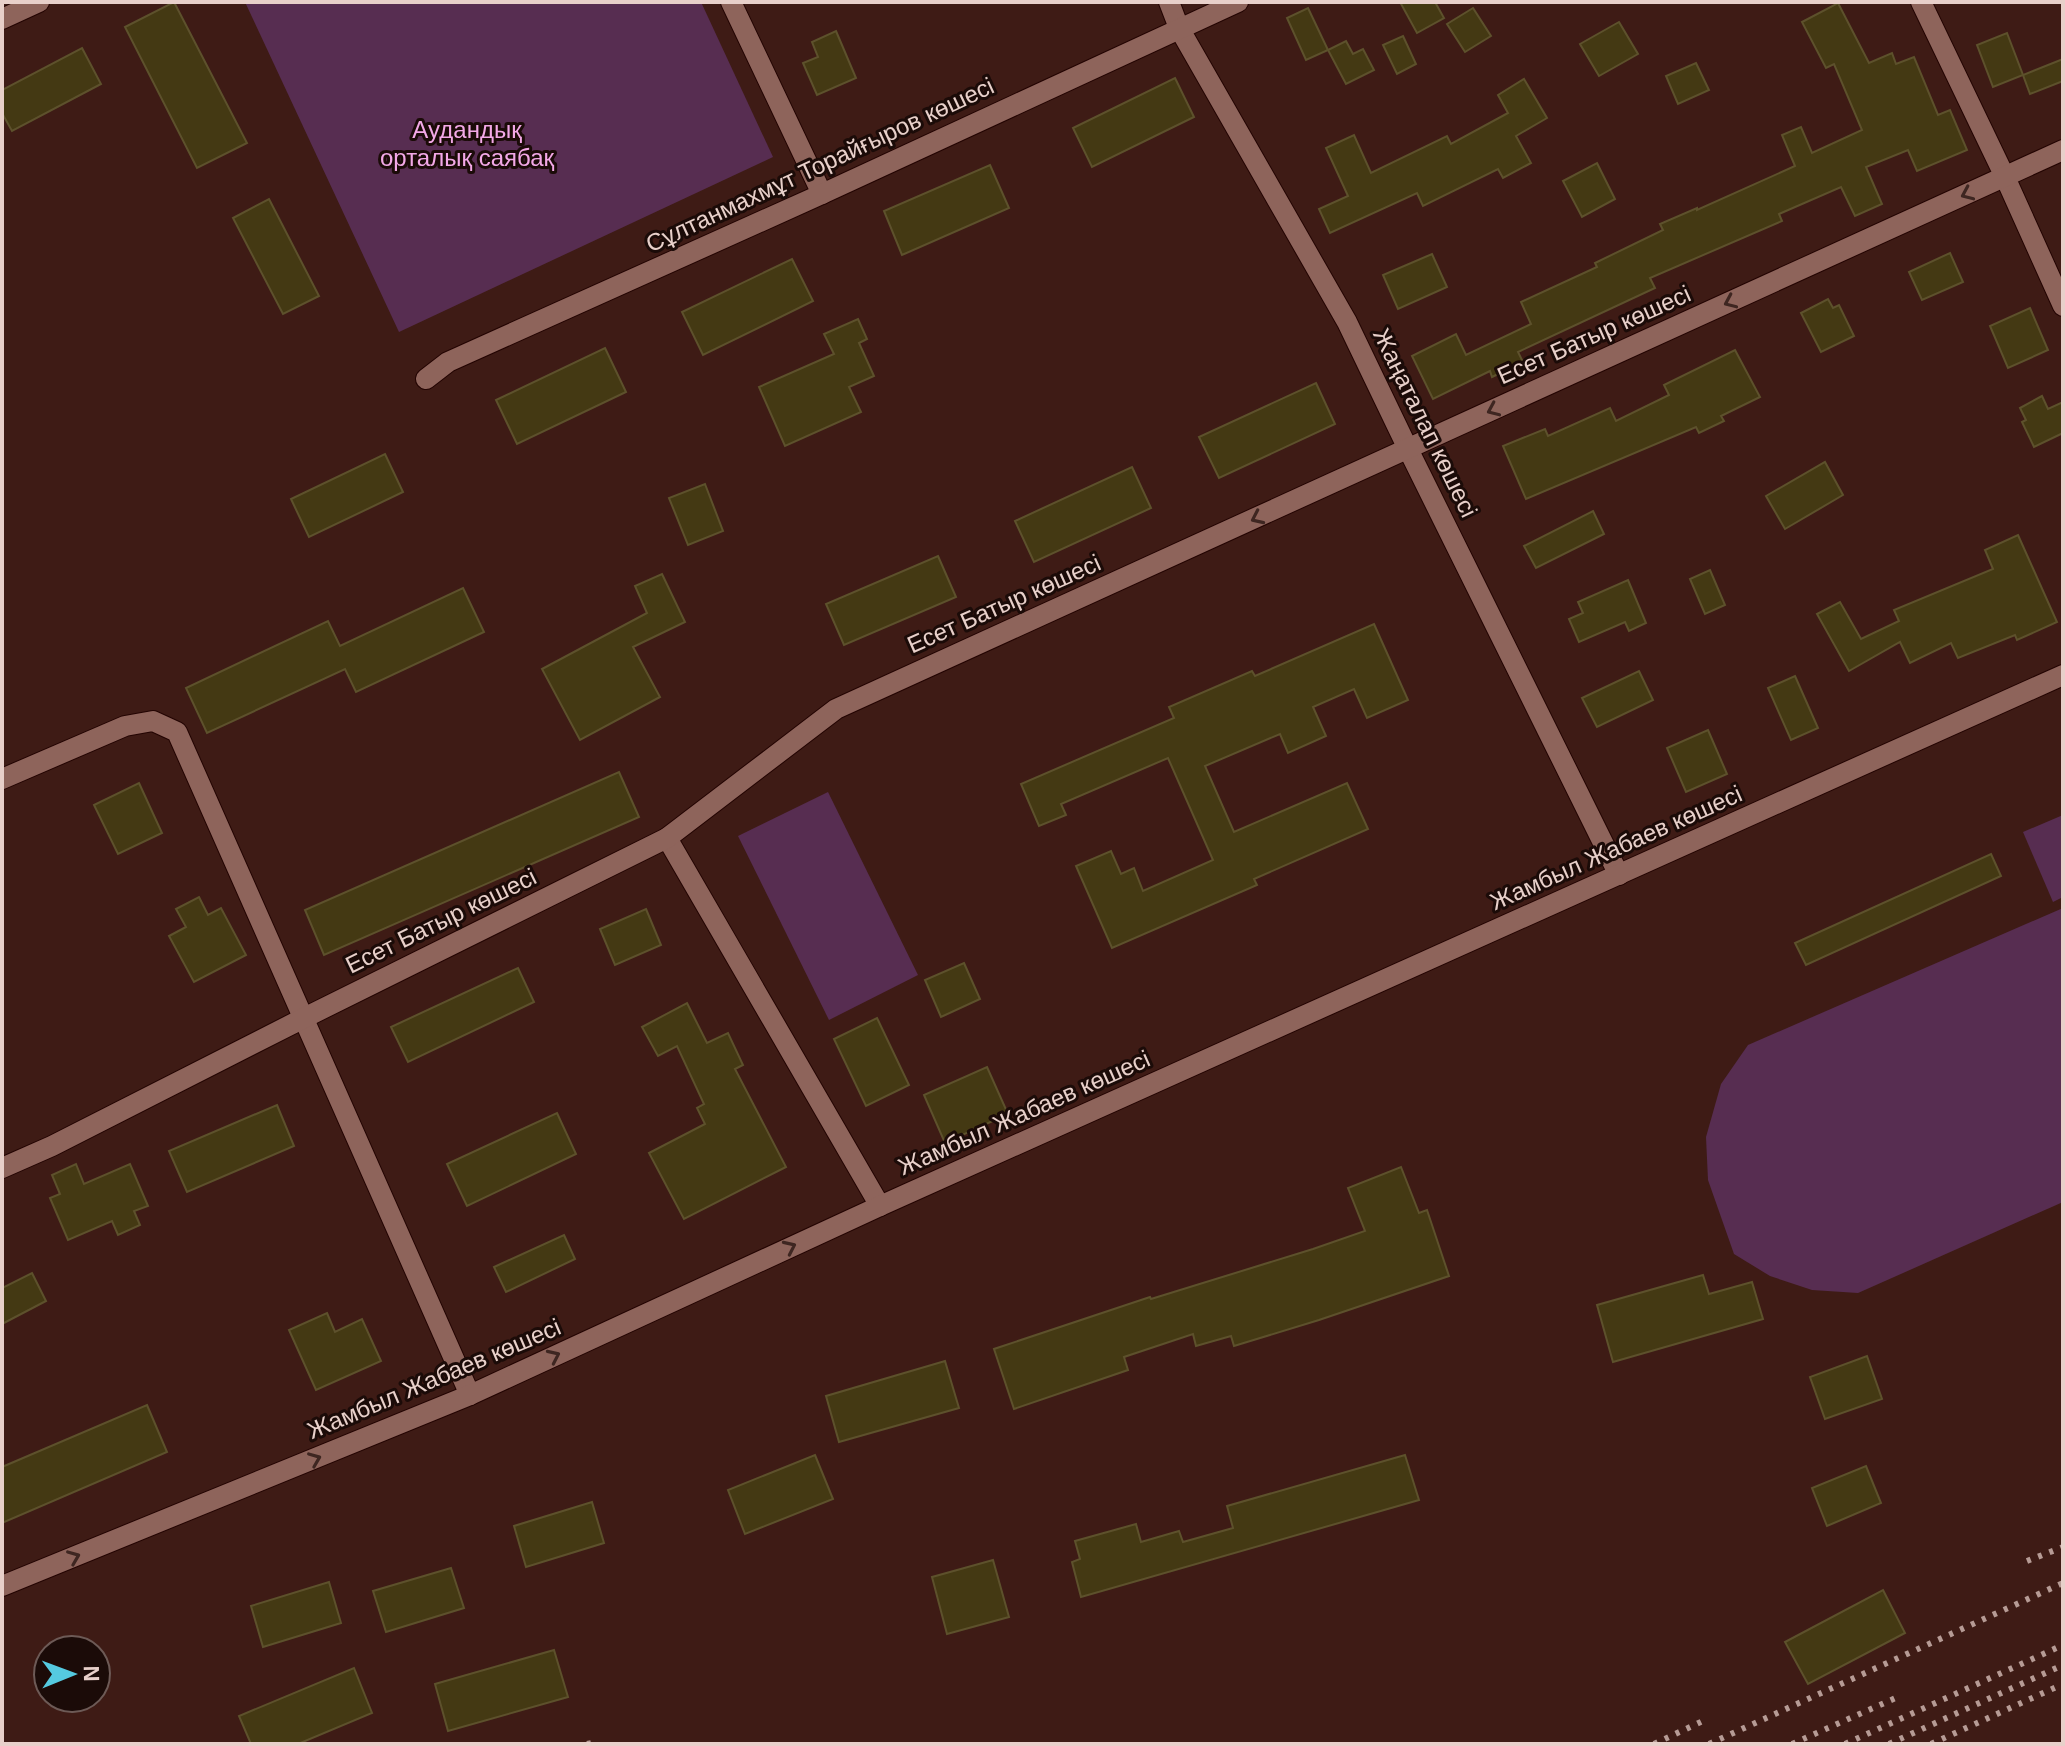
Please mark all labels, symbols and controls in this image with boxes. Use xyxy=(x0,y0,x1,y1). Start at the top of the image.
street label: Сұлтанмахмұт Торайғыров көшесі xyxy=(642,72,998,257)
park label: Аудандық орталық саябақ xyxy=(380,116,555,171)
one-way arrow xyxy=(1960,184,1975,200)
street label: Есет Батыр көшесі xyxy=(1493,280,1695,389)
one-way arrow xyxy=(1724,292,1738,308)
street label: Жаңаталап көшесі xyxy=(1368,324,1483,522)
one-way arrow xyxy=(1487,400,1502,416)
one-way arrow xyxy=(1250,508,1265,524)
street label: Есет Батыр көшесі xyxy=(903,549,1105,658)
street label: Жамбыл Жабаев көшесі xyxy=(1486,780,1746,915)
street label: Есет Батыр көшесі xyxy=(341,863,540,978)
street label: Жамбыл Жабаев көшесі xyxy=(894,1045,1154,1180)
one-way arrow xyxy=(782,1241,796,1257)
street label: Жамбыл Жабаев көшесі xyxy=(303,1313,565,1444)
one-way arrow xyxy=(546,1350,560,1366)
one-way arrow xyxy=(307,1452,321,1468)
one-way arrow xyxy=(66,1550,80,1566)
north arrow xyxy=(32,1634,112,1714)
text: N xyxy=(79,1665,104,1682)

